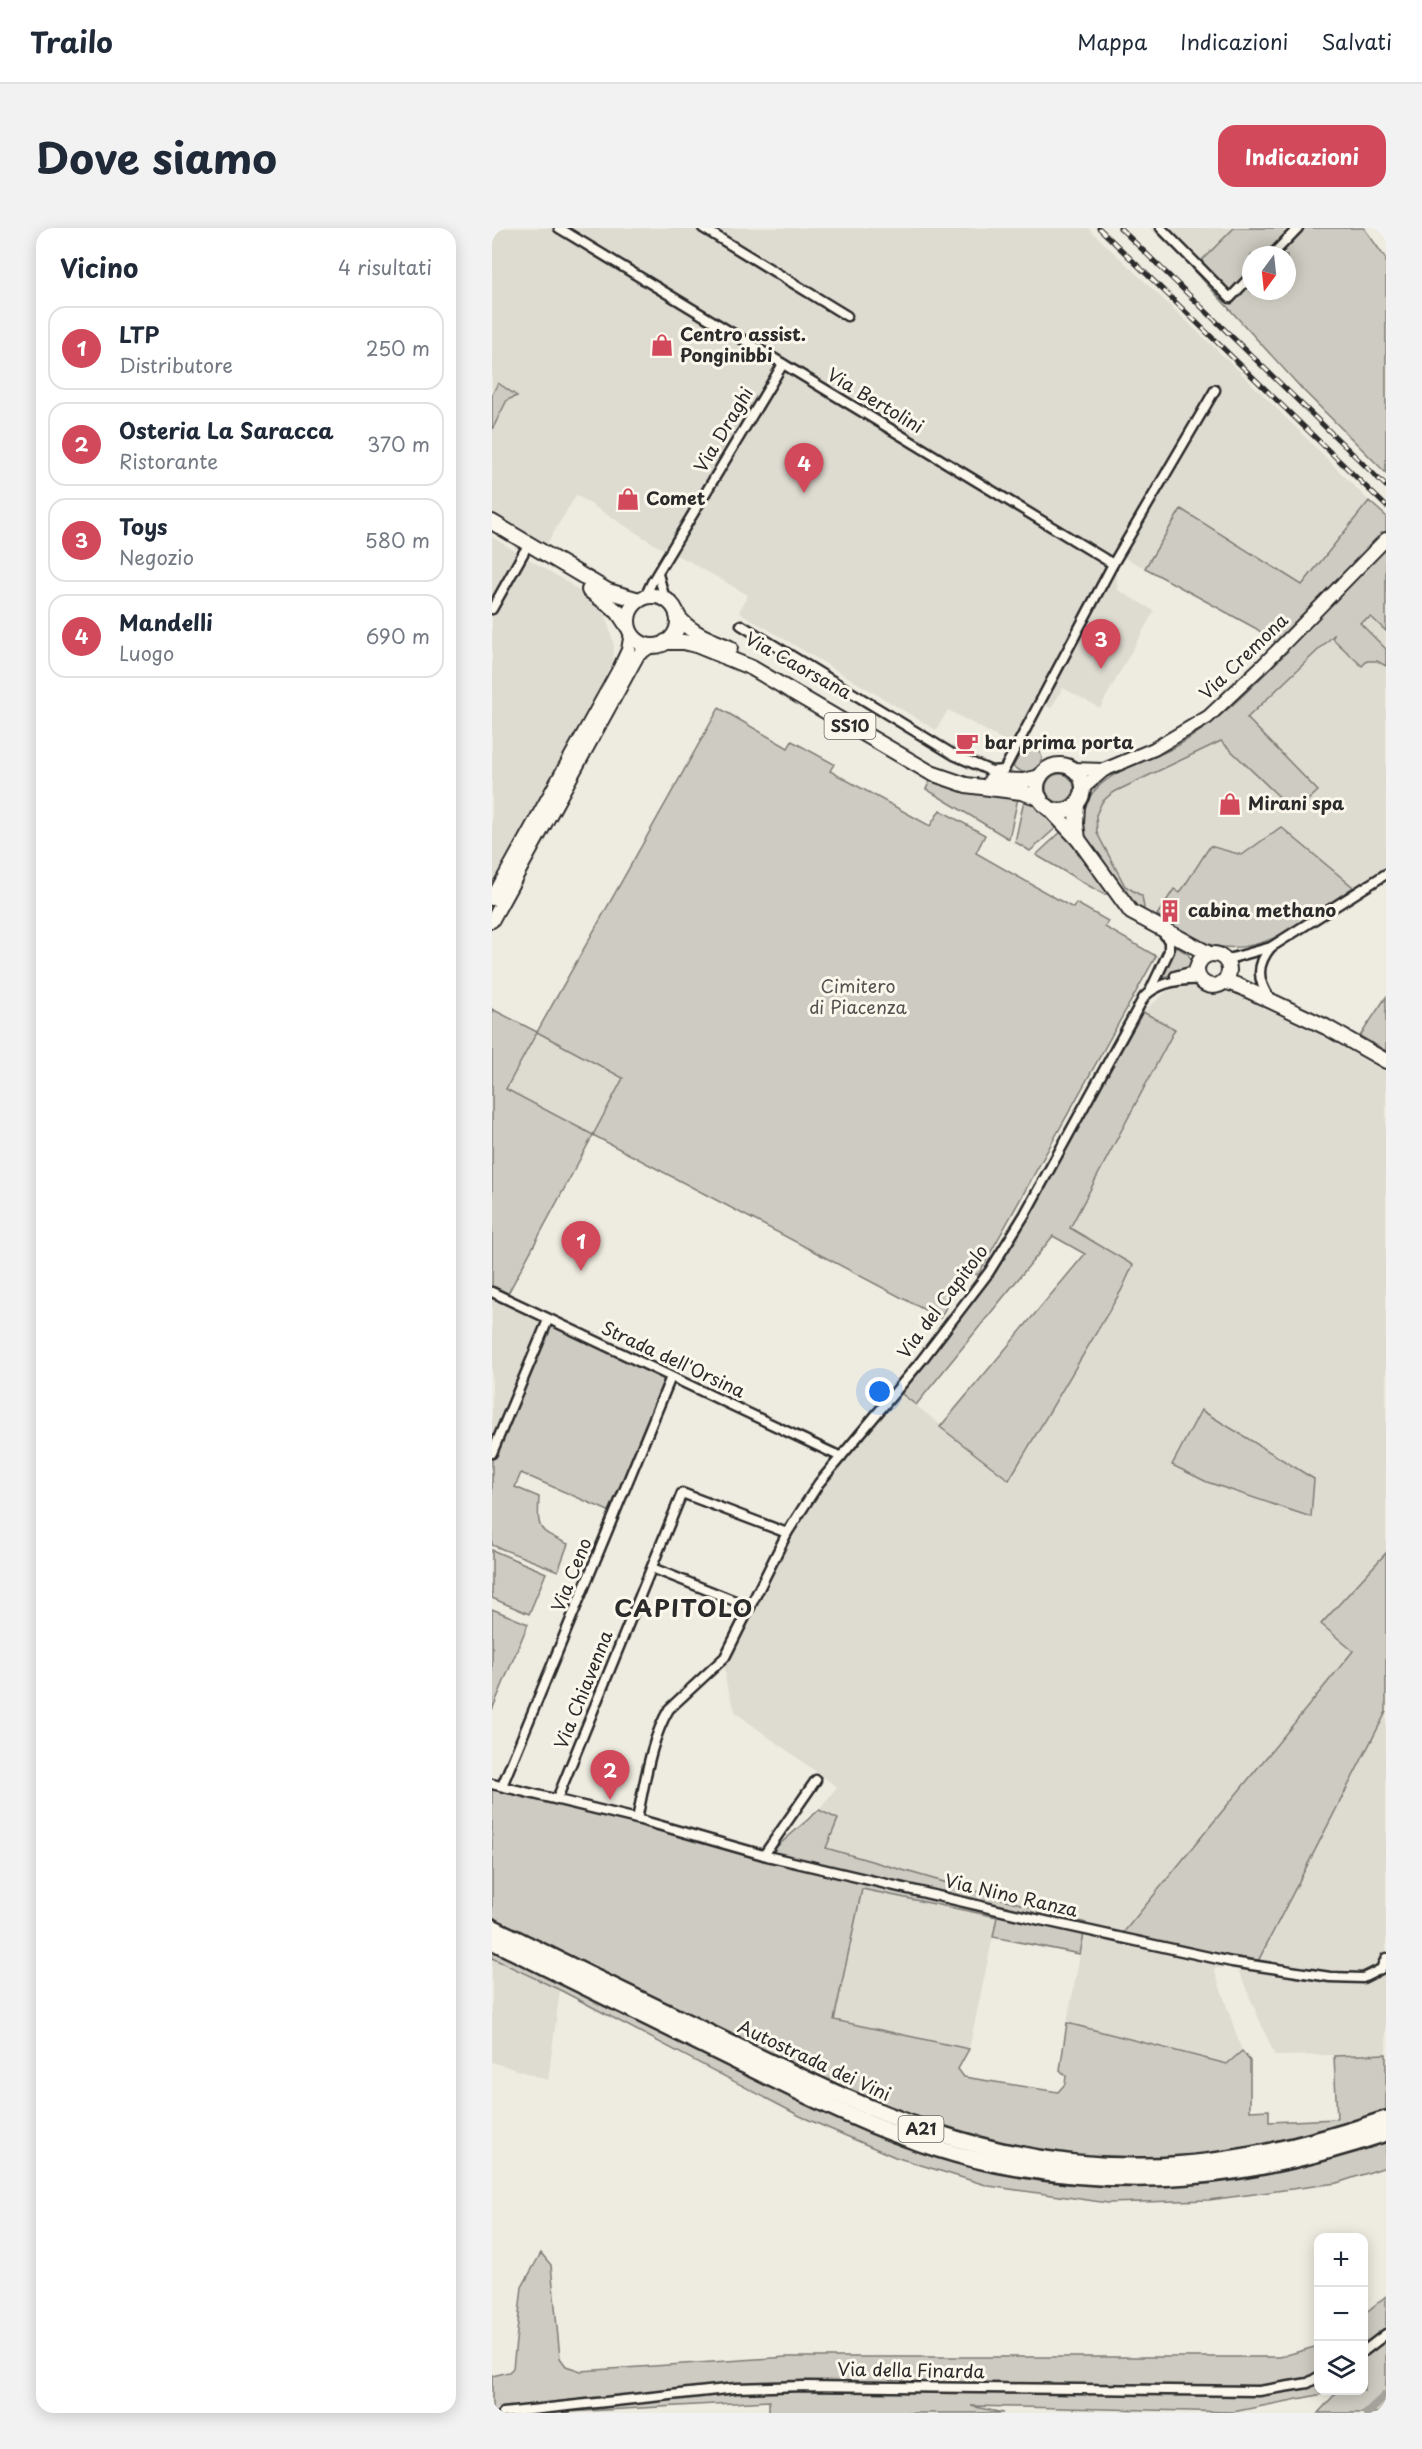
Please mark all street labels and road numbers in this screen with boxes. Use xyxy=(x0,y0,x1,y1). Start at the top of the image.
street label: Via Bertolini xyxy=(822,360,929,439)
street label: Via Draghi xyxy=(687,381,759,477)
street label: Via Cremona xyxy=(1193,606,1294,705)
street label: Via Caorsana xyxy=(741,624,857,705)
road number: SS10 xyxy=(824,713,876,739)
street label: Via del Capitolo xyxy=(890,1238,994,1364)
street label: Strada dell'Orsina xyxy=(597,1313,751,1404)
street label: Via Ceno xyxy=(544,1533,598,1615)
street label: Via Chiavenna xyxy=(547,1626,619,1753)
street label: Via Nino Ranza xyxy=(942,1866,1081,1923)
street label: Autostrada dei Vini xyxy=(734,2012,896,2107)
road number: A21 xyxy=(898,2116,944,2142)
street label: Via della Finarda xyxy=(837,2355,986,2384)

